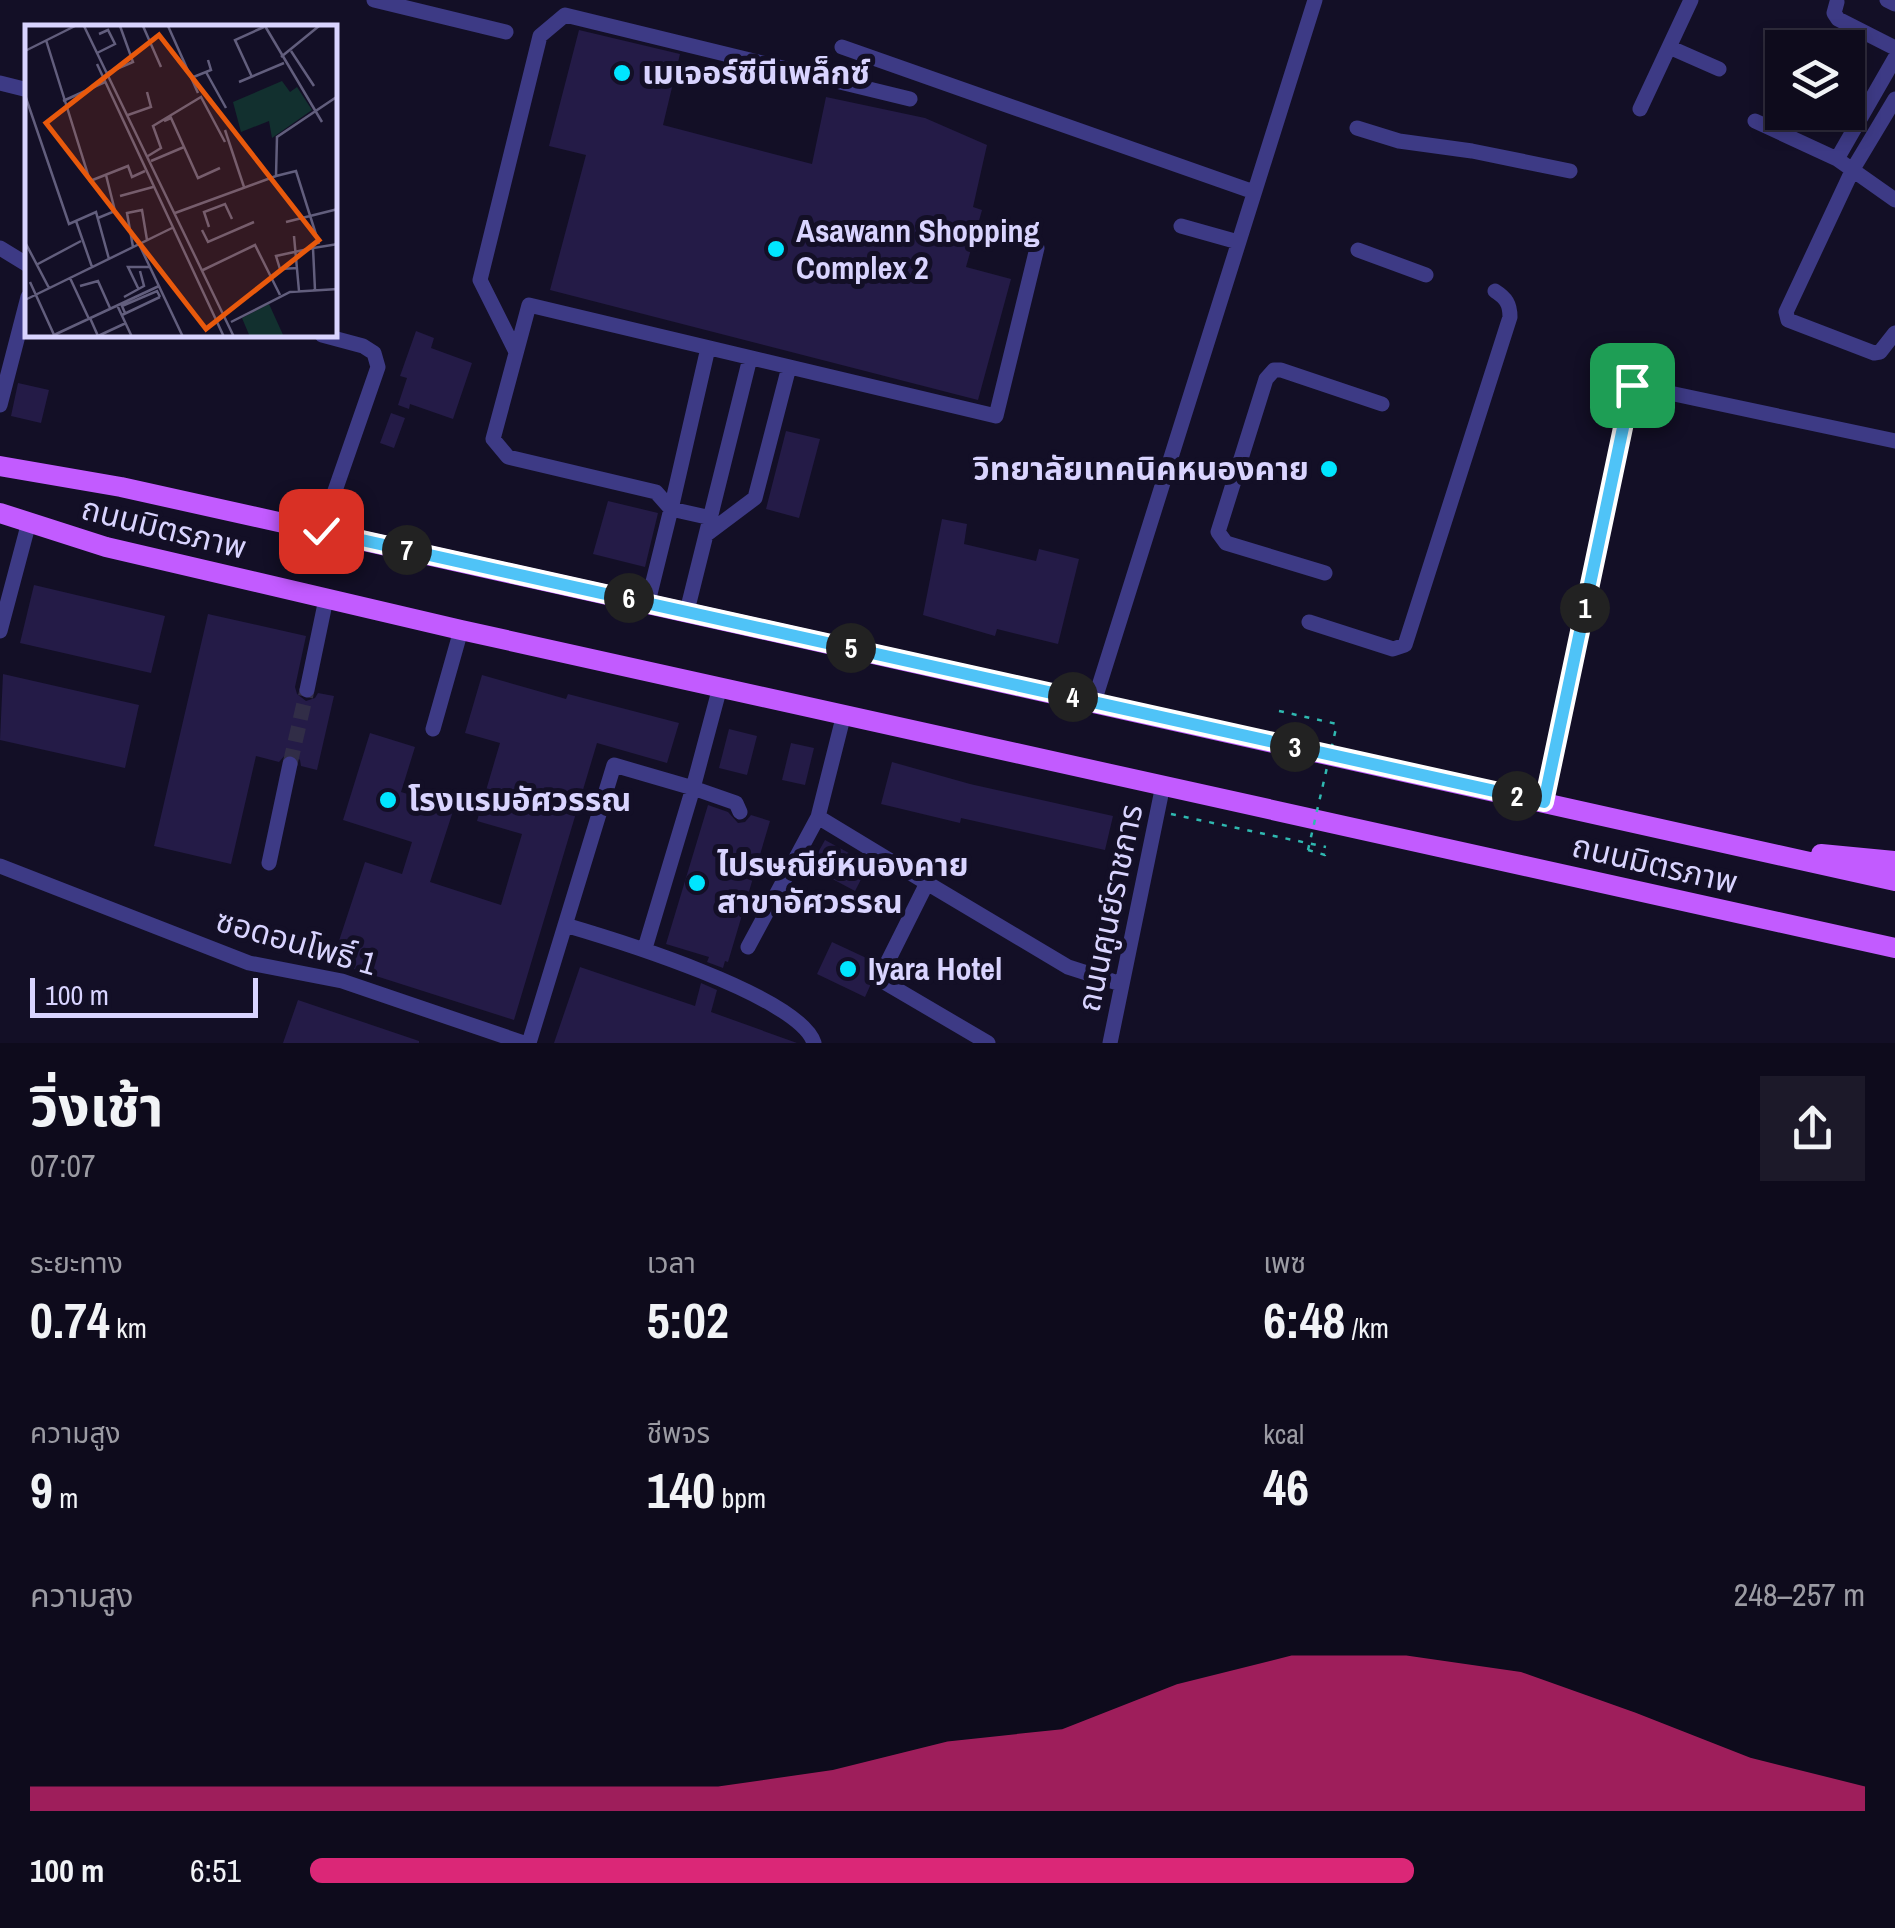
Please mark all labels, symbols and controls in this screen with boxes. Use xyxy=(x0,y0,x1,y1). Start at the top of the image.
inset map xyxy=(25,25,338,338)
map controls xyxy=(1765,30,1865,130)
button: layers xyxy=(1765,30,1865,130)
place label: เมเจอร์ซีนีเพล็กซ์ xyxy=(642,51,871,94)
marker: เมเจอร์ซีนีเพล็กซ์ xyxy=(611,62,633,84)
place label: Asawann Shopping Complex 2 xyxy=(796,209,1040,289)
marker: Asawann Shopping Complex 2 xyxy=(765,238,787,260)
pin xyxy=(1590,343,1675,428)
icon: arrive xyxy=(1605,358,1660,413)
place label: วิทยาลัยเทคนิคหนองคาย xyxy=(972,447,1309,490)
marker: วิทยาลัยเทคนิคหนองคาย xyxy=(1318,458,1340,480)
street label: ถนนมิตรภาพ xyxy=(77,486,251,569)
pin xyxy=(279,489,364,574)
icon: check xyxy=(294,504,349,559)
pin: 7 xyxy=(382,525,432,575)
text: 7 xyxy=(401,531,413,569)
pin: 6 xyxy=(604,573,654,623)
text: 6 xyxy=(623,579,635,617)
pin: 1 xyxy=(1560,583,1610,633)
text: 1 xyxy=(1579,589,1591,627)
pin: 5 xyxy=(826,623,876,673)
text: 5 xyxy=(845,629,857,667)
pin: 4 xyxy=(1048,672,1098,722)
text: 4 xyxy=(1067,678,1079,716)
pin: 3 xyxy=(1270,722,1320,772)
text: 3 xyxy=(1289,728,1301,766)
pin: 2 xyxy=(1492,771,1542,821)
text: 2 xyxy=(1511,777,1523,815)
place label: โรงแรมอัศวรรณ xyxy=(408,778,631,821)
marker: โรงแรมอัศวรรณ xyxy=(377,789,399,811)
street label: ถนนศูนย์ราชการ xyxy=(1067,800,1153,1016)
street label: ถนนมิตรภาพ xyxy=(1568,824,1742,903)
place label: ไปรษณีย์หนองคาย สาขาอัศวรรณ xyxy=(717,843,969,923)
marker: ไปรษณีย์หนองคาย สาขาอัศวรรณ xyxy=(686,872,708,894)
street label: ซอดอนโพธิ์ 1 xyxy=(211,898,382,985)
place label: Iyara Hotel xyxy=(868,947,1002,990)
marker: Iyara Hotel xyxy=(837,958,859,980)
scale bar xyxy=(30,973,258,1018)
text: 100 m xyxy=(45,976,109,1014)
text: วิ่งเช้า xyxy=(30,1069,164,1143)
button: share xyxy=(1760,1076,1865,1181)
text: 07:07 xyxy=(30,1144,96,1187)
text: ระยะทาง xyxy=(30,1244,123,1282)
text: เวลา xyxy=(647,1244,696,1282)
text: เพซ xyxy=(1263,1244,1306,1282)
text: 0.74 xyxy=(30,1286,110,1354)
text: 5:02 xyxy=(647,1286,729,1354)
text: 6:48 xyxy=(1263,1286,1345,1354)
text: km xyxy=(110,1309,147,1347)
text: /km xyxy=(1345,1309,1389,1347)
text: ความสูง xyxy=(30,1414,121,1452)
text: ชีพจร xyxy=(647,1414,710,1452)
text: kcal xyxy=(1263,1415,1304,1453)
text: 46 xyxy=(1263,1453,1309,1521)
text: 9 xyxy=(30,1456,53,1524)
text: 140 xyxy=(647,1456,715,1524)
text: m xyxy=(53,1479,78,1517)
text: bpm xyxy=(715,1479,766,1517)
text: 248–257 m xyxy=(1734,1573,1865,1616)
text: ความสูง xyxy=(30,1574,134,1617)
text: 100 m xyxy=(30,1849,104,1892)
text: 6:51 xyxy=(190,1849,241,1892)

